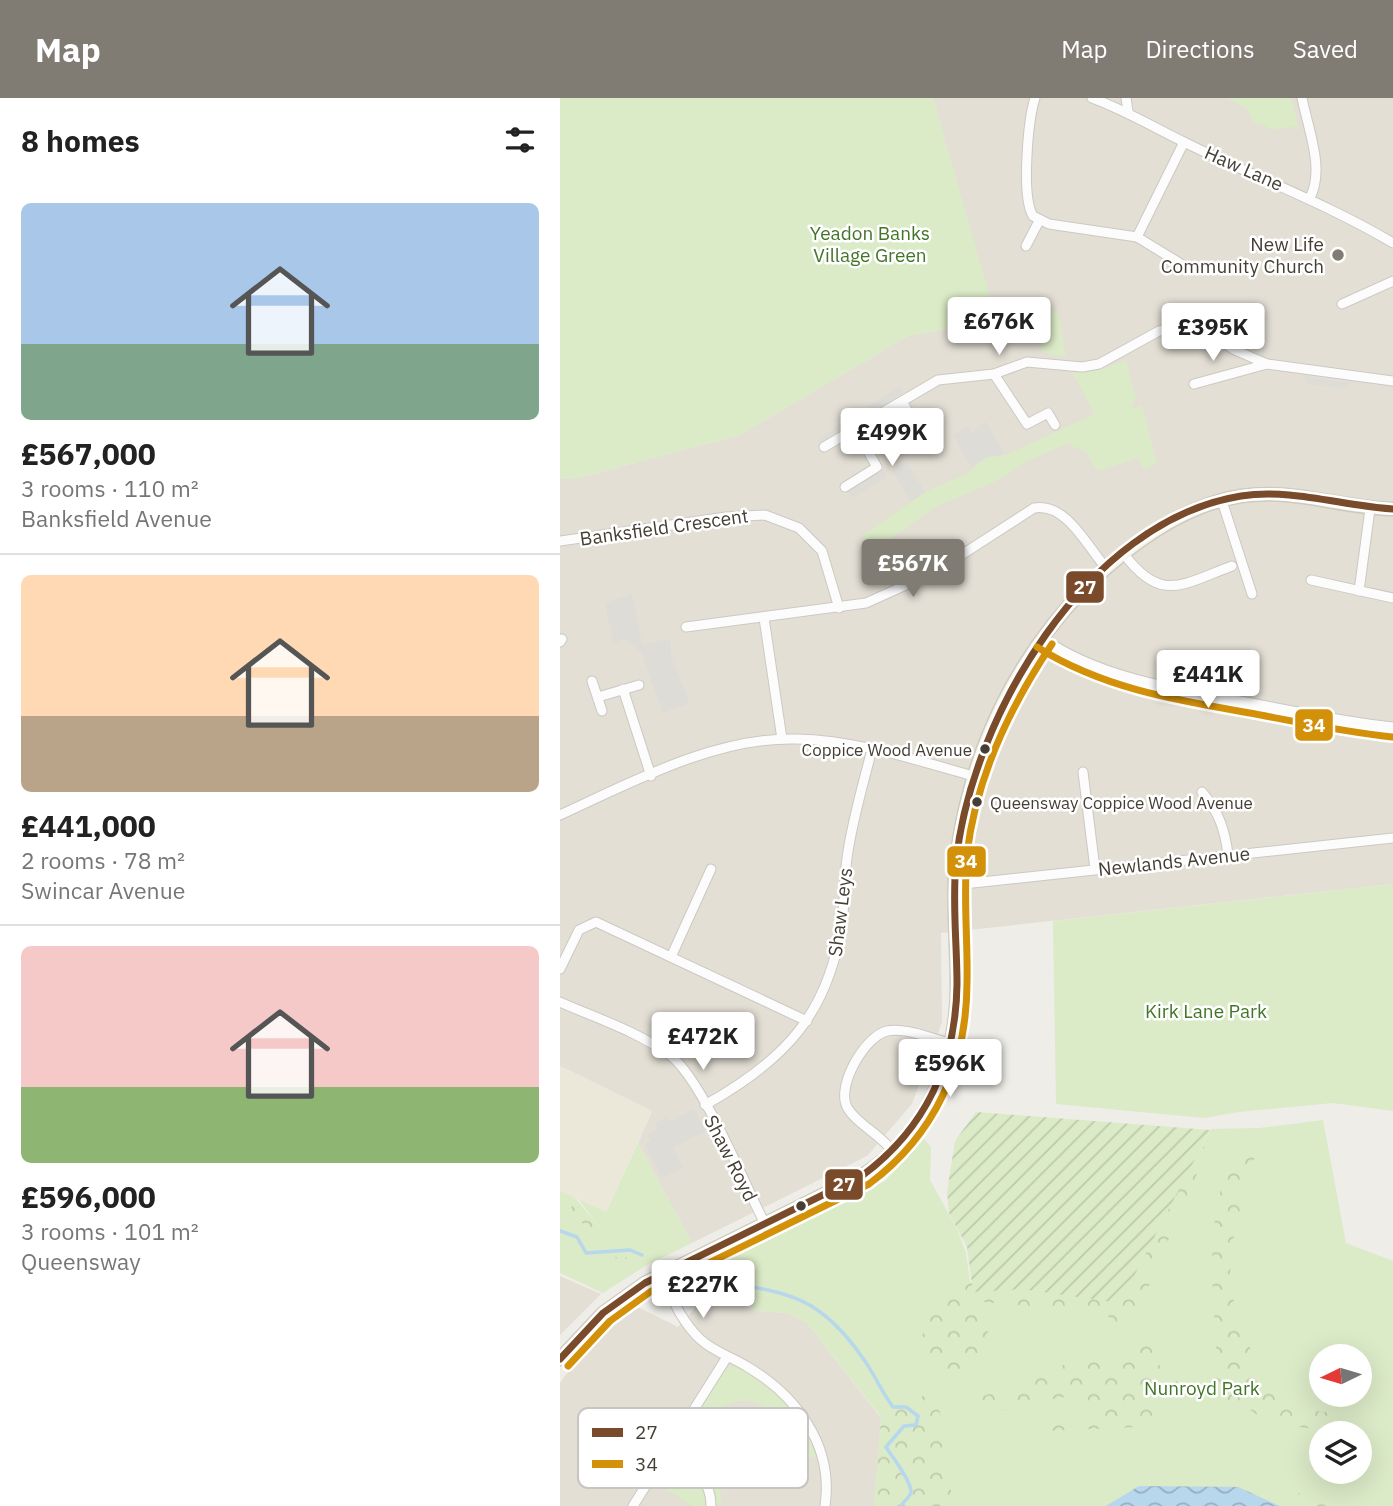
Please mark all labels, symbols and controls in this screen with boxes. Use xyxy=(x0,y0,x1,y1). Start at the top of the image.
text: Map xyxy=(35,28,101,71)
text: Map xyxy=(1061,33,1107,65)
text: Directions xyxy=(1145,33,1255,65)
text: Saved xyxy=(1293,33,1358,65)
text: 8 homes xyxy=(21,121,140,160)
icon: filters xyxy=(501,121,539,159)
street label: Haw Lane xyxy=(1201,140,1287,196)
park label: Yeadon Banks Village Green xyxy=(810,221,930,267)
place label: New Life Community Church xyxy=(1161,232,1324,278)
marker: New Life Community Church xyxy=(1330,247,1346,263)
icon: home xyxy=(217,248,343,374)
pin: £676K xyxy=(950,298,1048,357)
pin: £395K xyxy=(1164,303,1262,363)
text: £676K xyxy=(964,305,1034,335)
text: £395K xyxy=(1178,311,1248,341)
pin: £499K xyxy=(843,408,941,468)
text: £499K xyxy=(857,416,927,446)
text: £567,000 xyxy=(21,434,156,473)
text: 3 rooms · 110 m² xyxy=(21,473,199,503)
text: Banksfield Avenue xyxy=(21,503,212,533)
street label: Banksfield Crescent xyxy=(578,503,750,551)
pin: £567K xyxy=(864,540,962,599)
text: £567K xyxy=(878,547,948,577)
line badge: 27 xyxy=(1065,570,1105,604)
text: 27 xyxy=(1074,575,1096,599)
icon: home xyxy=(217,620,343,746)
pin: £441K xyxy=(1159,650,1257,710)
text: £441K xyxy=(1173,658,1243,688)
line badge: 34 xyxy=(1294,708,1334,742)
text: 34 xyxy=(1303,713,1325,737)
place label: Coppice Wood Avenue xyxy=(802,739,972,761)
marker: Coppice Wood Avenue xyxy=(978,742,992,756)
place label: Queensway Coppice Wood Avenue xyxy=(990,792,1253,814)
marker: Queensway Coppice Wood Avenue xyxy=(970,795,984,809)
text: £441,000 xyxy=(21,806,156,845)
street label: Newlands Avenue xyxy=(1097,841,1251,881)
text: 2 rooms · 78 m² xyxy=(21,845,185,875)
line badge: 34 xyxy=(946,845,987,878)
text: 34 xyxy=(955,849,977,873)
street label: Shaw Leys xyxy=(823,866,857,958)
text: Swincar Avenue xyxy=(21,875,185,905)
icon: home xyxy=(217,991,343,1117)
park label: Kirk Lane Park xyxy=(1145,999,1267,1023)
pin: £472K xyxy=(654,1012,752,1072)
text: £472K xyxy=(668,1020,738,1050)
pin: £596K xyxy=(901,1040,999,1099)
text: £596K xyxy=(915,1047,985,1077)
street label: Shaw Royd xyxy=(699,1111,763,1205)
line badge: 27 xyxy=(824,1168,864,1201)
text: 27 xyxy=(833,1172,855,1196)
text: £596,000 xyxy=(21,1177,156,1216)
unlabelled marker xyxy=(794,1199,808,1213)
text: 3 rooms · 101 m² xyxy=(21,1216,199,1246)
text: Queensway xyxy=(21,1246,141,1276)
pin: £227K xyxy=(654,1260,752,1320)
text: £227K xyxy=(668,1268,738,1298)
north arrow xyxy=(1309,1344,1372,1407)
map controls xyxy=(1309,1344,1372,1484)
park label: Nunroyd Park xyxy=(1144,1376,1260,1400)
legend xyxy=(578,1408,808,1488)
text: 27 xyxy=(635,1420,658,1444)
button: layers xyxy=(1309,1421,1372,1484)
text: 34 xyxy=(635,1452,658,1476)

